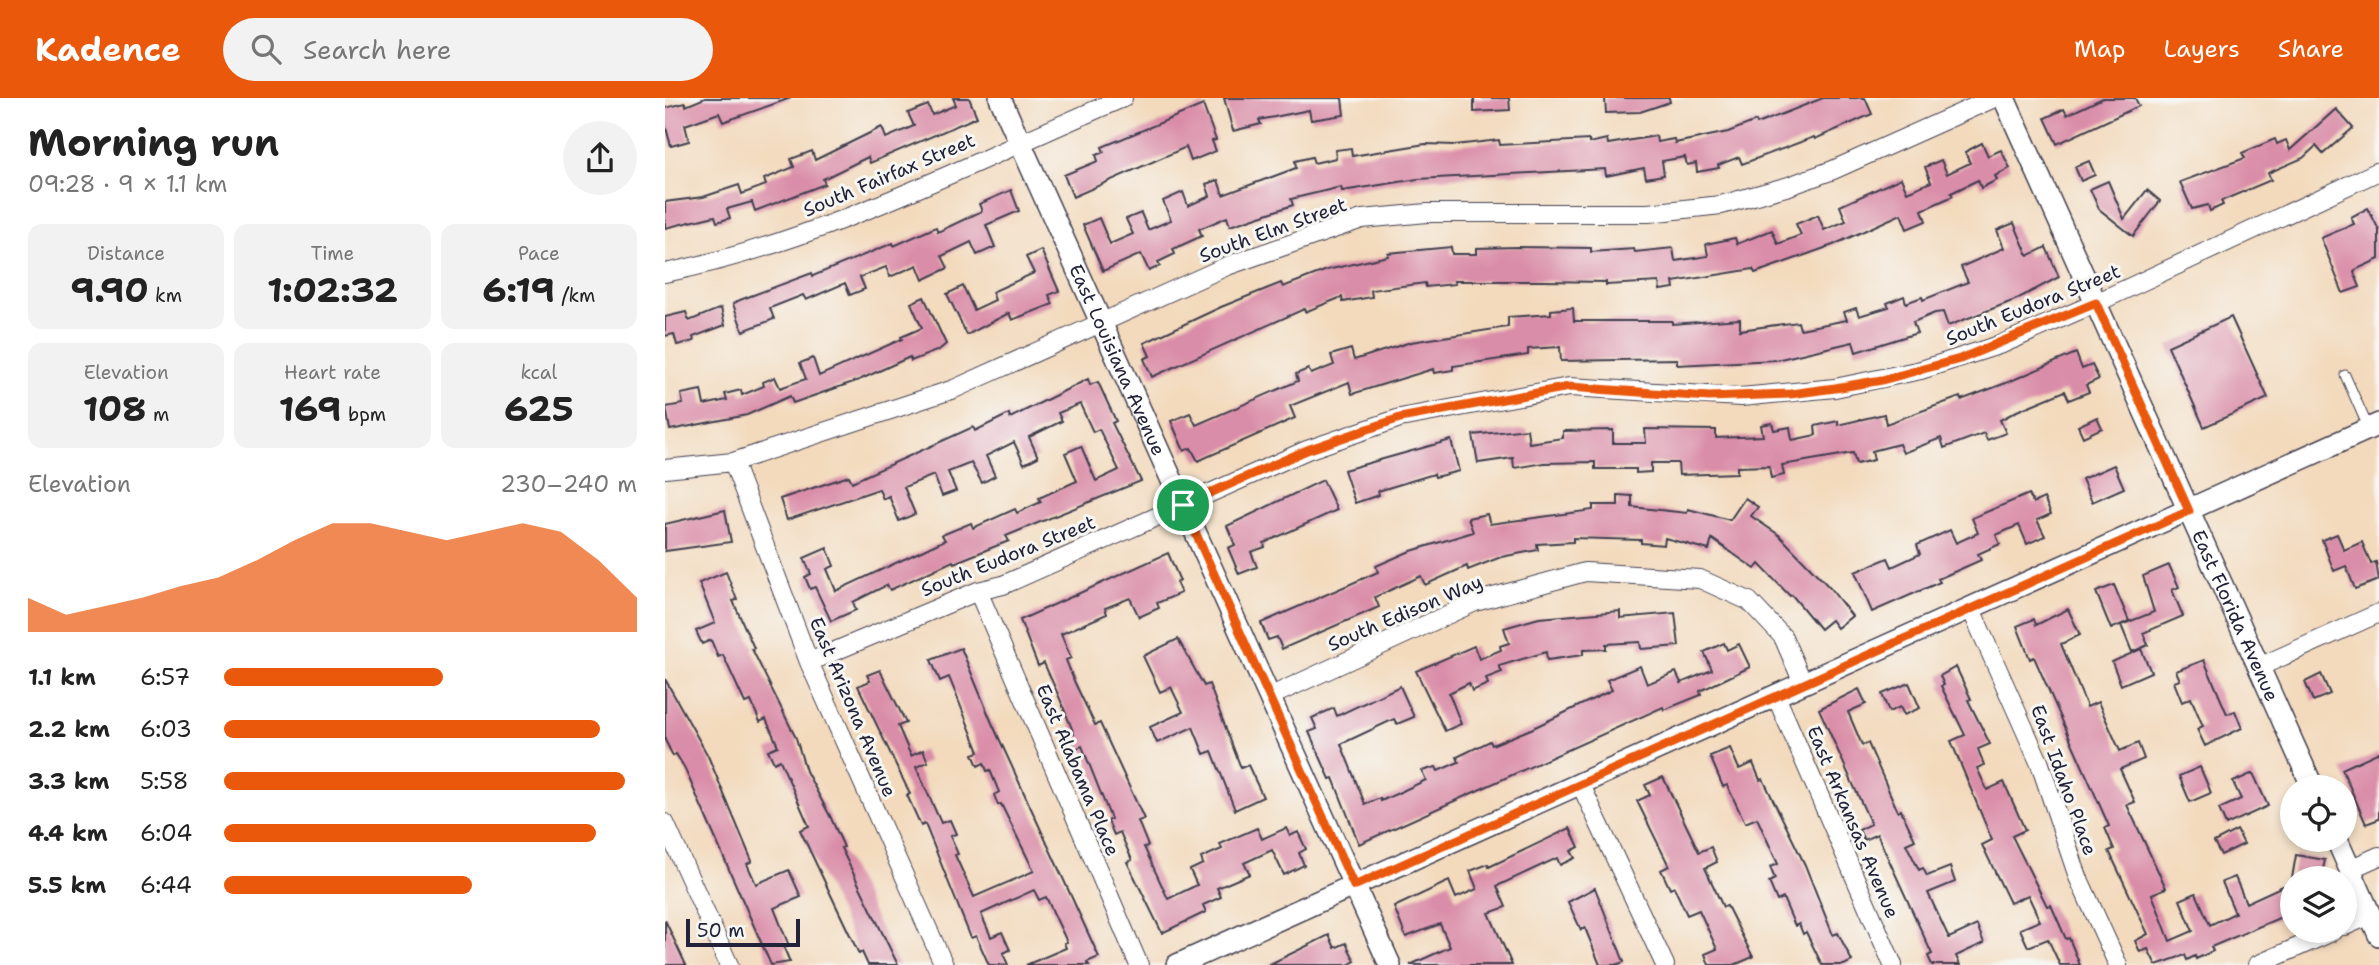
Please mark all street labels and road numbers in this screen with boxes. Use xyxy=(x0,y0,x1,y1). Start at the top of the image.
street label: South Fairfax Street xyxy=(799,128,979,222)
street label: South Elm Street xyxy=(1196,192,1350,268)
street label: South Eudora Street xyxy=(1942,259,2124,351)
street label: East Louisiana Avenue xyxy=(1064,260,1172,459)
street label: South Eudora Street xyxy=(917,510,1099,602)
street label: East Florida Avenue xyxy=(2187,526,2285,705)
street label: South Edison Way xyxy=(1324,569,1486,657)
street label: East Arizona Avenue xyxy=(804,613,902,801)
street label: East Alabama Place xyxy=(1031,680,1125,860)
street label: East Idaho Place xyxy=(2025,701,2103,859)
street label: East Arkansas Avenue xyxy=(1801,722,1905,922)

